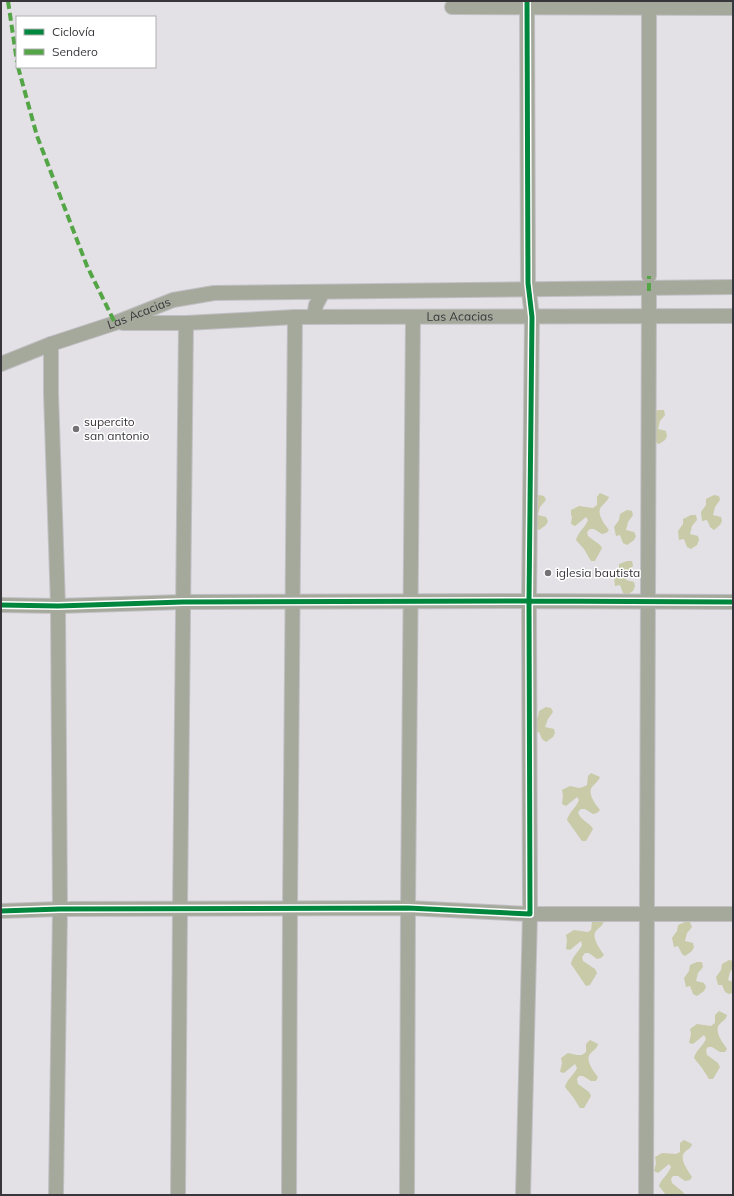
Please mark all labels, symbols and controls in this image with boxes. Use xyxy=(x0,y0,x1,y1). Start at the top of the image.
legend xyxy=(16,16,156,68)
text: Ciclovía xyxy=(52,24,95,39)
text: Sendero xyxy=(52,44,98,59)
street label: Las Acacias xyxy=(105,294,173,332)
street label: Las Acacias xyxy=(426,309,493,324)
place label: supercito san antonio xyxy=(84,414,149,443)
marker: supercito san antonio xyxy=(71,424,81,434)
place label: iglesia bautista xyxy=(556,565,640,580)
marker: iglesia bautista xyxy=(543,568,553,578)

